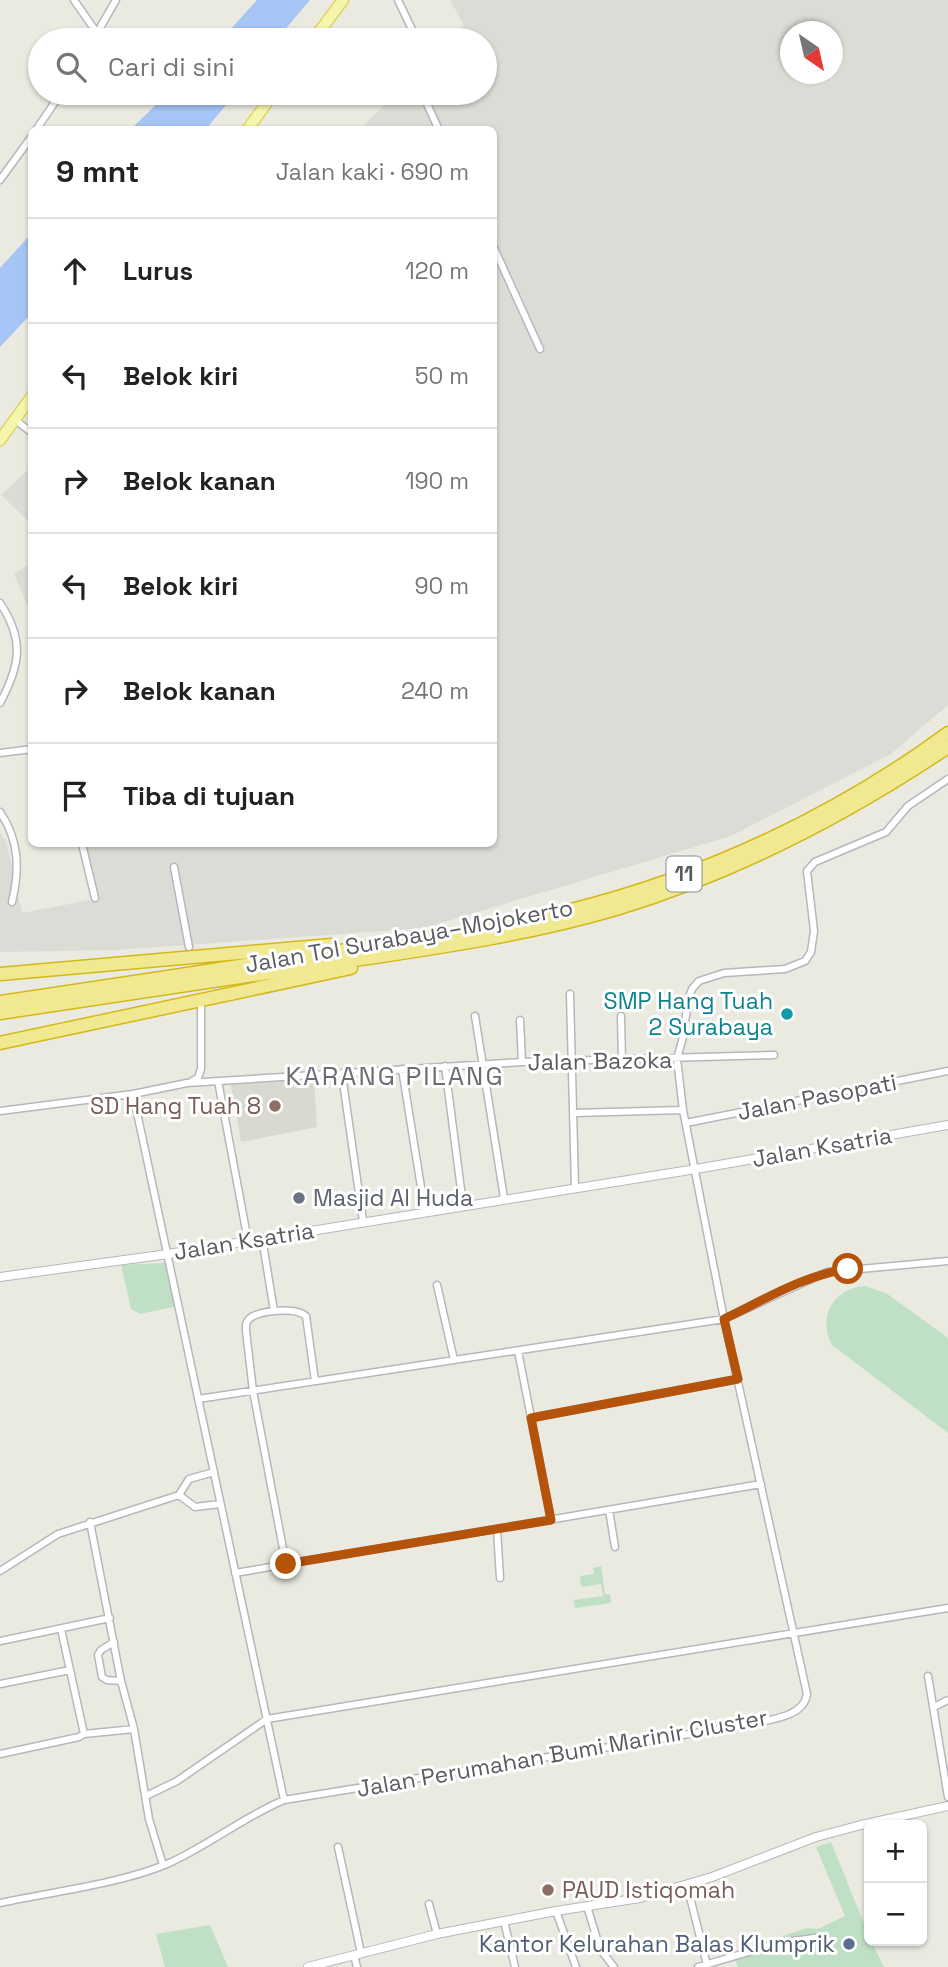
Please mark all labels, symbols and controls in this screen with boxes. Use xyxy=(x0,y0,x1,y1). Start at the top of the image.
north arrow xyxy=(780,21,843,84)
search box xyxy=(28,28,497,105)
icon: search xyxy=(52,48,90,86)
text: Cari di sini xyxy=(108,50,235,84)
text: 9 mnt xyxy=(56,152,140,191)
text: Jalan kaki · 690 m xyxy=(276,157,469,187)
icon: ahead xyxy=(56,252,94,290)
text: Lurus xyxy=(123,254,193,288)
text: 120 m xyxy=(405,256,469,286)
icon: left xyxy=(56,357,94,395)
text: Belok kiri xyxy=(123,359,238,393)
text: 50 m xyxy=(415,361,469,391)
icon: right xyxy=(56,462,94,500)
text: Belok kanan xyxy=(123,464,276,498)
text: 190 m xyxy=(405,466,469,496)
icon: left xyxy=(56,567,94,605)
text: Belok kiri xyxy=(123,569,238,603)
text: 90 m xyxy=(414,571,469,601)
icon: right xyxy=(56,672,94,710)
text: Belok kanan xyxy=(123,674,276,708)
text: 240 m xyxy=(401,676,469,706)
icon: arrive xyxy=(56,777,94,815)
text: Tiba di tujuan xyxy=(123,779,295,813)
road number: 11 xyxy=(666,856,702,892)
street label: Jalan Tol Surabaya–Mojokerto xyxy=(243,892,575,980)
place label: SMP Hang Tuah 2 Surabaya xyxy=(604,986,773,1042)
marker: SMP Hang Tuah 2 Surabaya xyxy=(779,1006,795,1022)
street label: Jalan Bazoka xyxy=(527,1045,673,1077)
district label: KARANG PILANG xyxy=(285,1059,505,1093)
street label: Jalan Pasopati xyxy=(735,1067,899,1127)
place label: SD Hang Tuah 8 xyxy=(90,1091,261,1121)
marker: SD Hang Tuah 8 xyxy=(267,1098,283,1114)
street label: Jalan Ksatria xyxy=(750,1120,894,1174)
place label: Masjid Al Huda xyxy=(313,1183,473,1213)
marker: Masjid Al Huda xyxy=(291,1190,307,1206)
street label: Jalan Ksatria xyxy=(172,1215,316,1267)
route start xyxy=(832,1253,863,1284)
route end xyxy=(270,1548,301,1579)
street label: Jalan Perumahan Bumi Marinir Cluster xyxy=(354,1702,770,1804)
map controls xyxy=(864,1820,927,1946)
button: + xyxy=(864,1820,927,1883)
place label: PAUD Istiqomah xyxy=(562,1875,735,1905)
marker: PAUD Istiqomah xyxy=(540,1882,556,1898)
button: − xyxy=(864,1883,927,1946)
place label: Kantor Kelurahan Balas Klumprik xyxy=(479,1929,835,1959)
marker: Kantor Kelurahan Balas Klumprik xyxy=(841,1936,857,1952)

